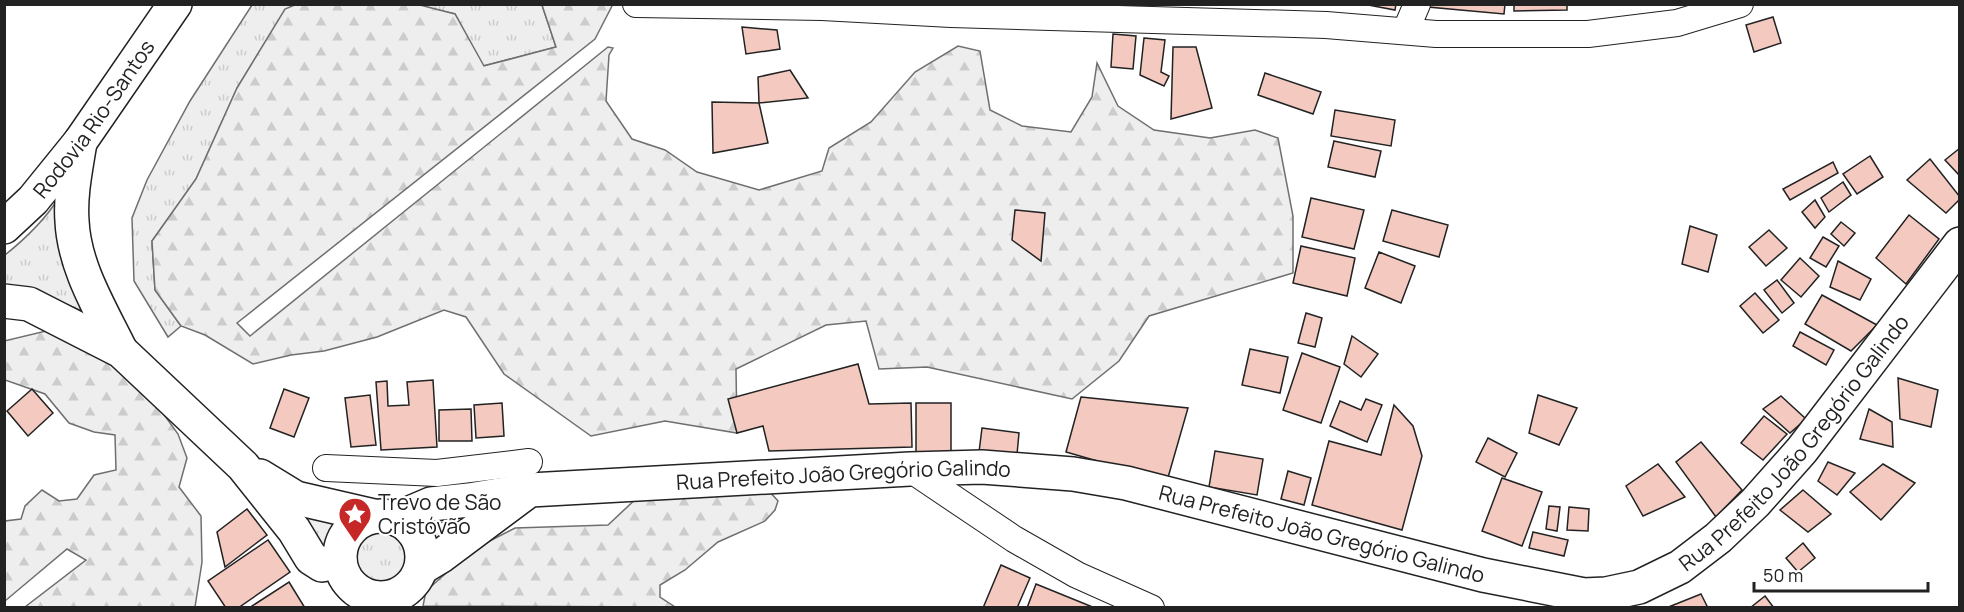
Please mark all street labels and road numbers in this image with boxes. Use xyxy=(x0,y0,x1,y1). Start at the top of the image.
street label: Rodovia Rio-Santos xyxy=(26,34,160,204)
street label: Rua Prefeito João Gregório Galindo xyxy=(1673,309,1915,577)
street label: Rua Prefeito João Gregório Galindo xyxy=(675,453,1012,496)
street label: Rua Prefeito João Gregório Galindo xyxy=(1156,478,1488,589)

